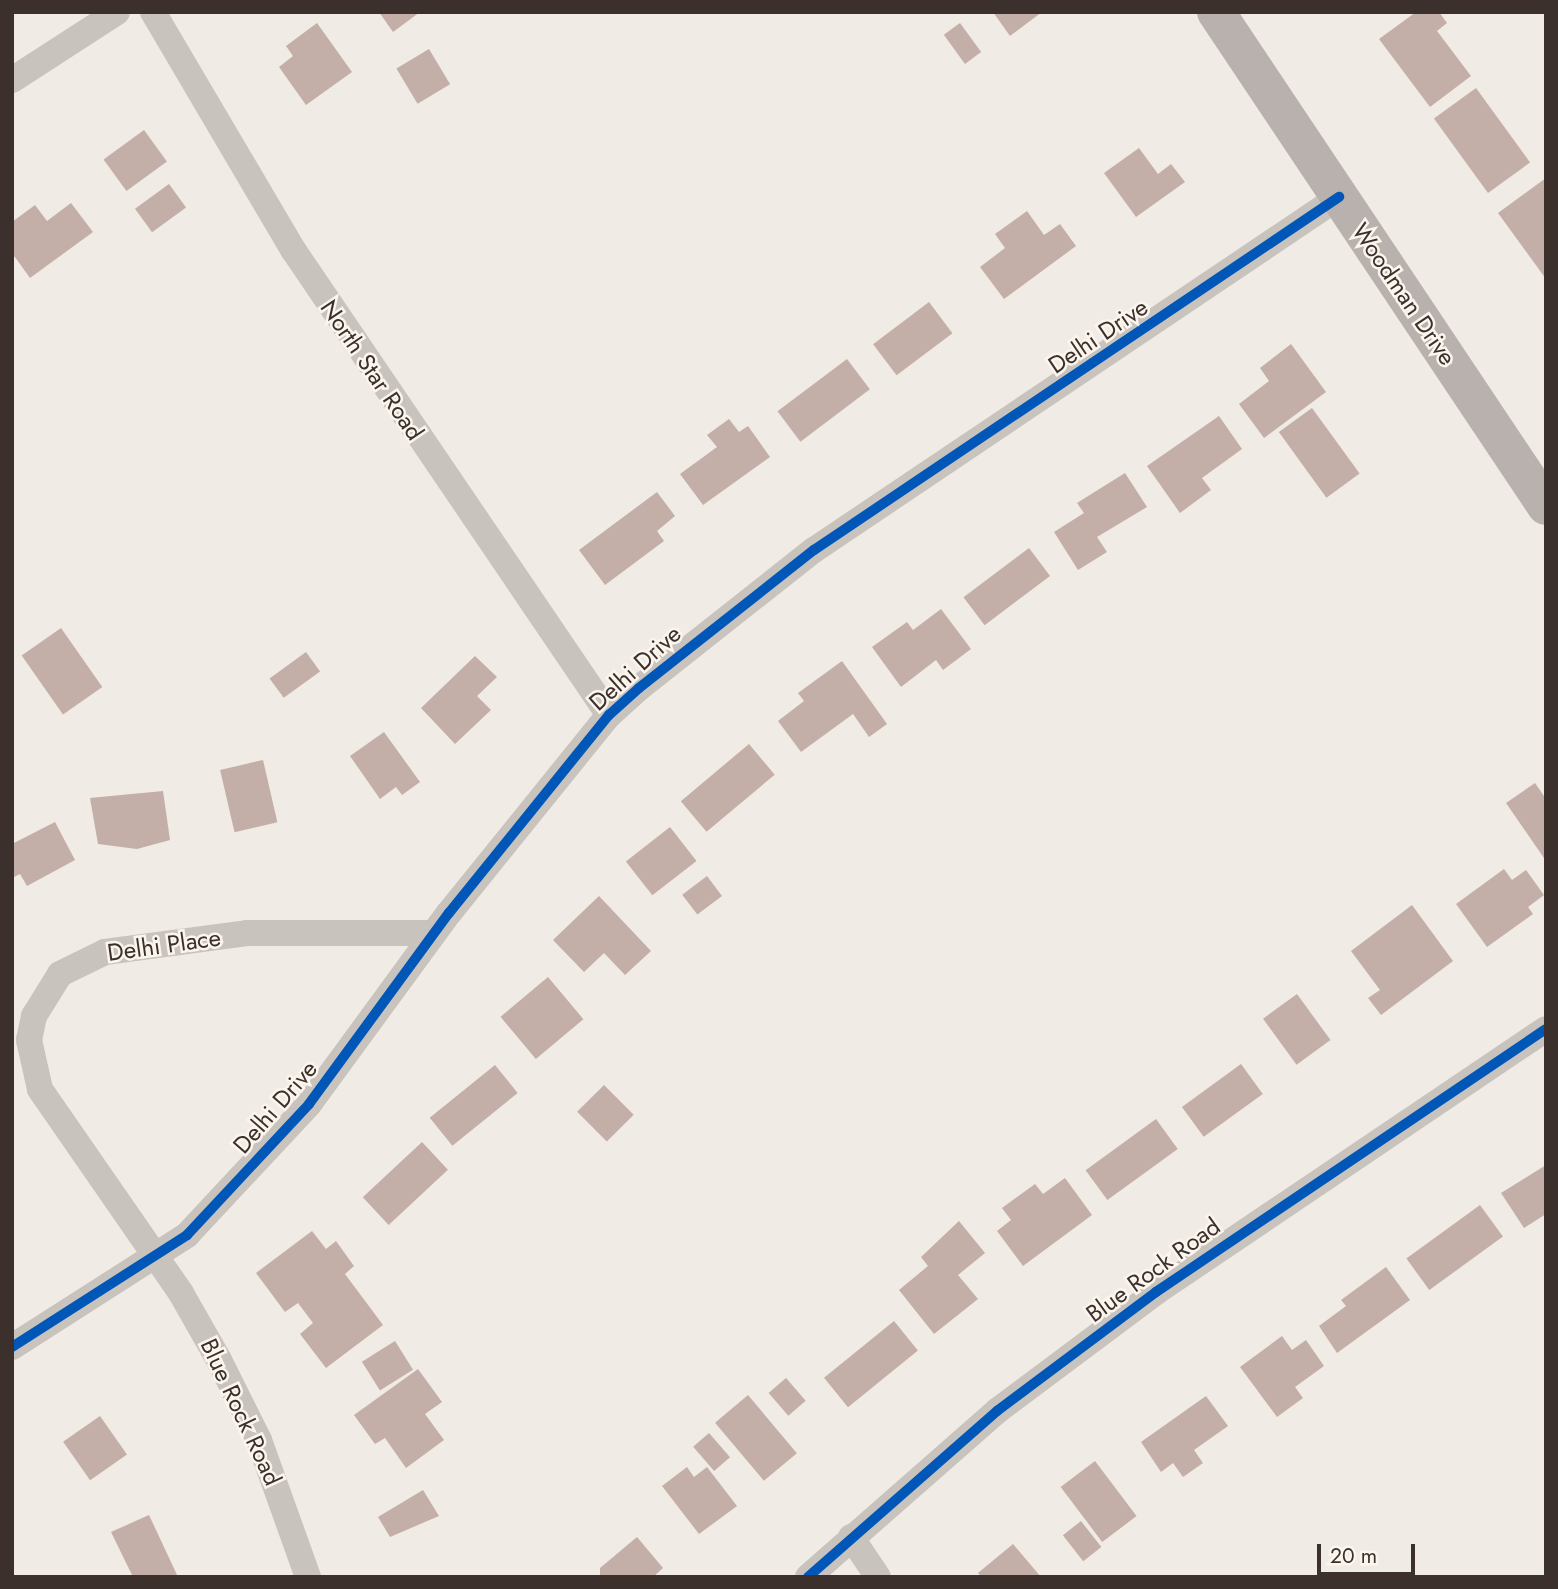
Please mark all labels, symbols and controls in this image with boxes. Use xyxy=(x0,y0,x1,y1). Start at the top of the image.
street label: Woodman Drive xyxy=(1346,217,1462,371)
street label: Delhi Drive xyxy=(1043,292,1153,380)
street label: North Star Road xyxy=(314,294,430,446)
street label: Delhi Drive xyxy=(583,619,687,717)
street label: Delhi Place xyxy=(105,923,223,967)
street label: Delhi Drive xyxy=(227,1055,323,1159)
street label: Blue Rock Road xyxy=(1080,1212,1226,1328)
street label: Blue Rock Road xyxy=(194,1334,288,1490)
scale bar xyxy=(1320,1530,1418,1574)
text: 20 m xyxy=(1330,1541,1377,1571)

